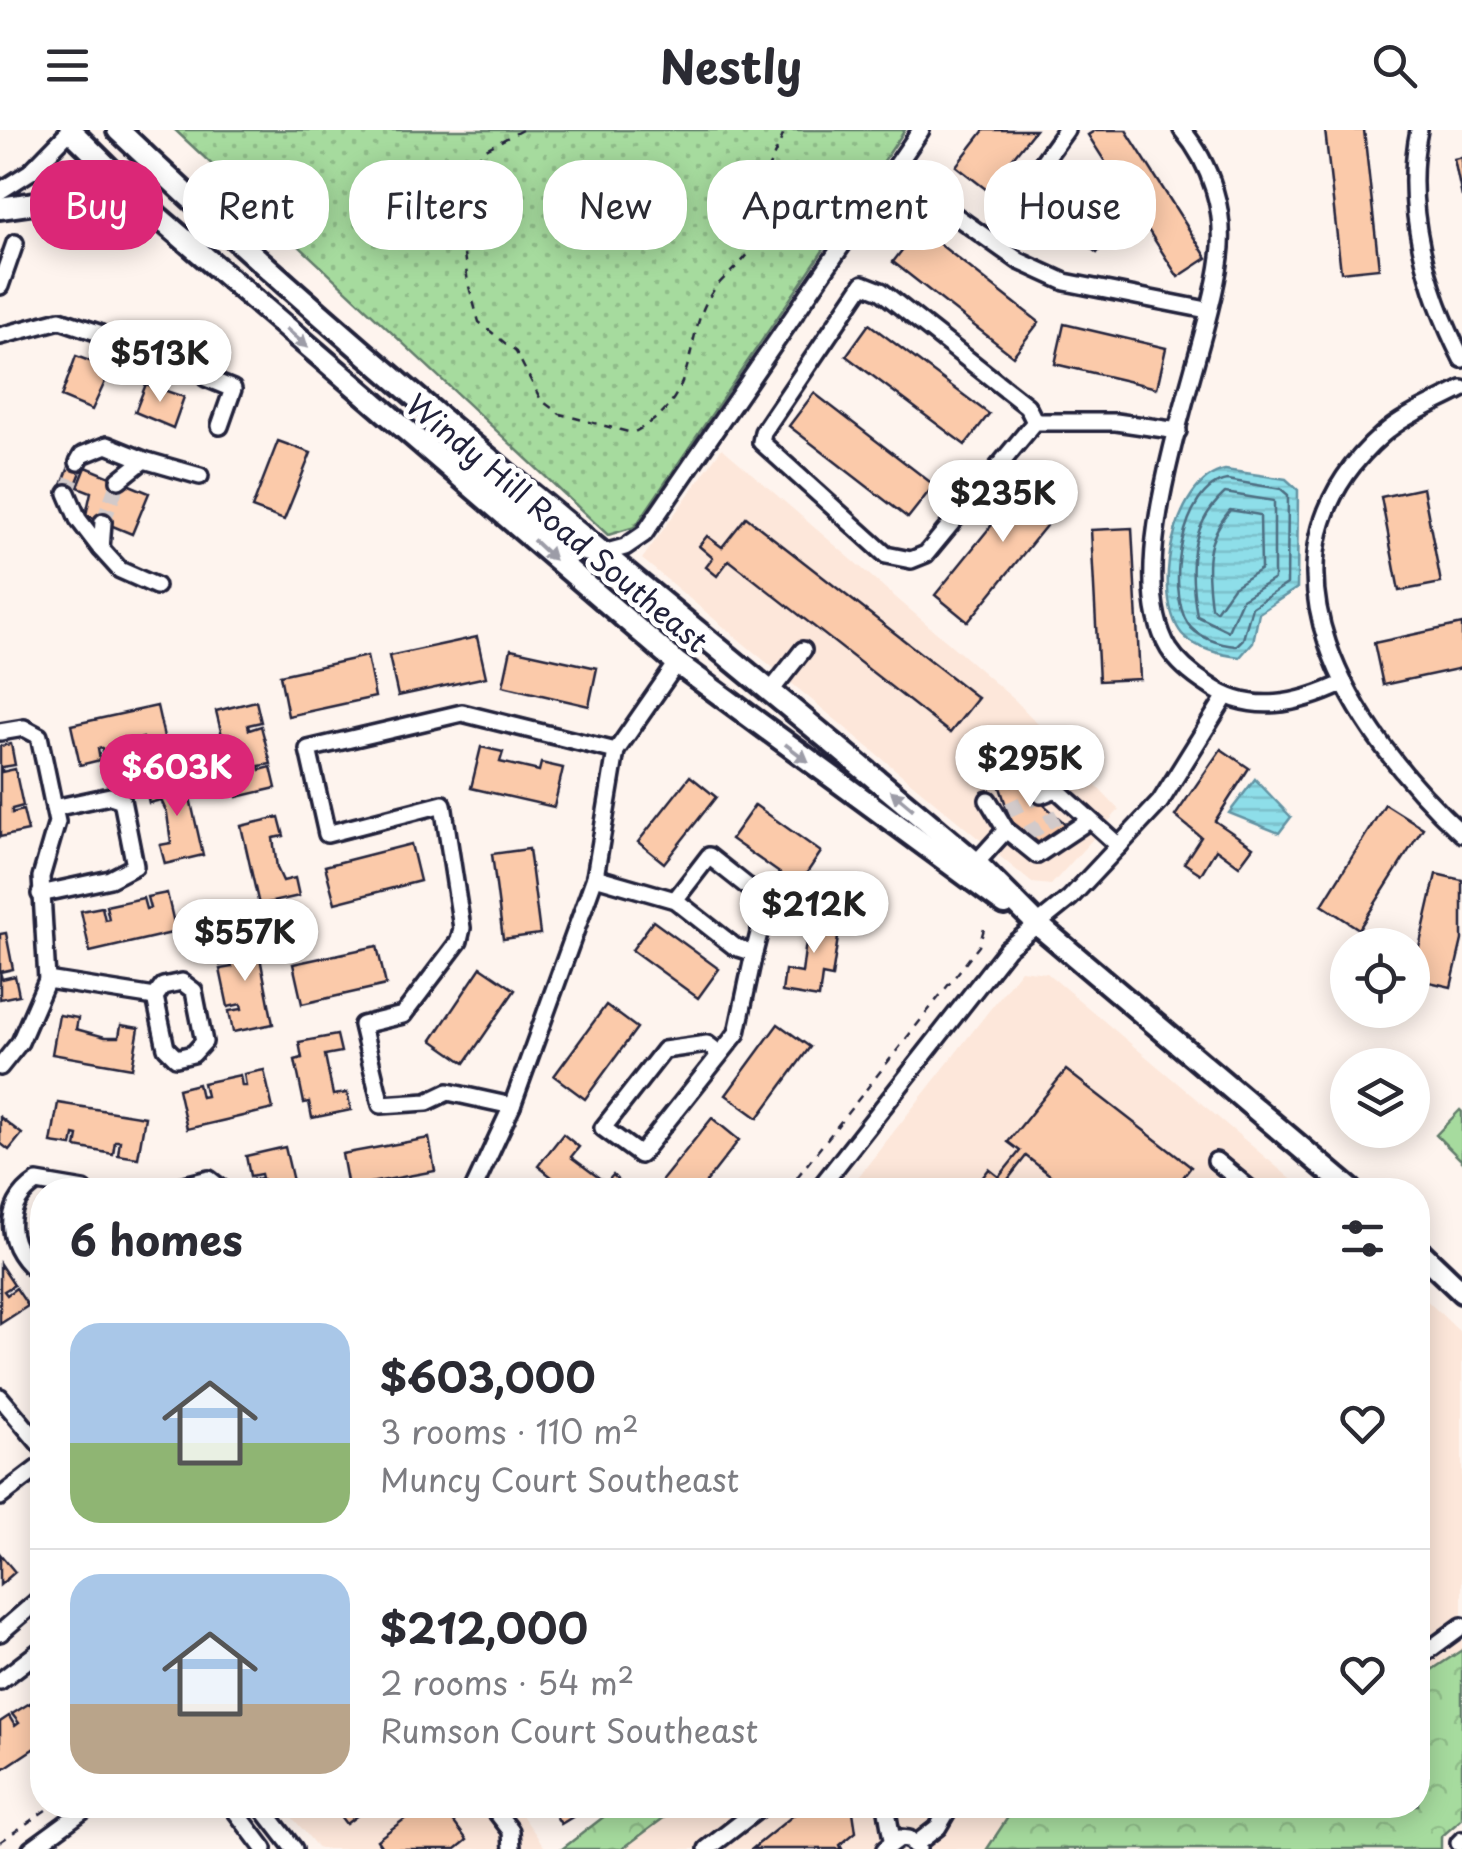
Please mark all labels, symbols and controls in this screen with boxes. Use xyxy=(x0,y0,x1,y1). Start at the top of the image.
text: Nestly xyxy=(660,31,802,99)
icon: menu xyxy=(40,38,95,93)
icon: search xyxy=(1367,38,1422,93)
chip: Buy xyxy=(30,160,163,250)
chip: Rent xyxy=(183,160,329,250)
chip: Filters xyxy=(349,160,523,250)
chip: New xyxy=(543,160,687,250)
chip: Apartment xyxy=(707,160,964,250)
chip: House xyxy=(984,160,1156,250)
pin: $513K xyxy=(90,320,230,405)
one-way arrow xyxy=(284,327,309,349)
text: $513K xyxy=(110,328,210,376)
street label: Windy Hill Road Southeast xyxy=(397,382,719,662)
pin: $235K xyxy=(933,460,1073,545)
text: $235K xyxy=(950,468,1056,516)
one-way arrow xyxy=(531,538,555,561)
pin: $295K xyxy=(960,725,1100,810)
text: $295K xyxy=(977,733,1083,781)
pin: $603K xyxy=(107,734,247,819)
text: $603K xyxy=(122,742,232,790)
one-way arrow xyxy=(784,743,810,763)
one-way arrow xyxy=(889,790,914,811)
pin: $212K xyxy=(744,871,884,956)
text: $212K xyxy=(762,879,866,927)
pin: $557K xyxy=(175,899,315,984)
text: $557K xyxy=(194,907,296,955)
map controls xyxy=(1330,928,1430,1148)
button: locate xyxy=(1330,928,1430,1028)
button: layers xyxy=(1330,1048,1430,1148)
text: 6 homes xyxy=(70,1207,243,1270)
icon: filters xyxy=(1335,1211,1390,1266)
text: $603,000 xyxy=(380,1344,596,1407)
icon: home xyxy=(150,1363,270,1483)
icon: heart xyxy=(1335,1396,1390,1451)
text: 3 rooms · 110 m² xyxy=(380,1407,639,1455)
text: Muncy Court Southeast xyxy=(380,1455,739,1503)
text: $212,000 xyxy=(380,1595,588,1658)
icon: home xyxy=(150,1614,270,1734)
icon: heart xyxy=(1335,1647,1390,1702)
text: 2 rooms · 54 m² xyxy=(380,1658,634,1706)
text: Rumson Court Southeast xyxy=(380,1706,758,1754)

